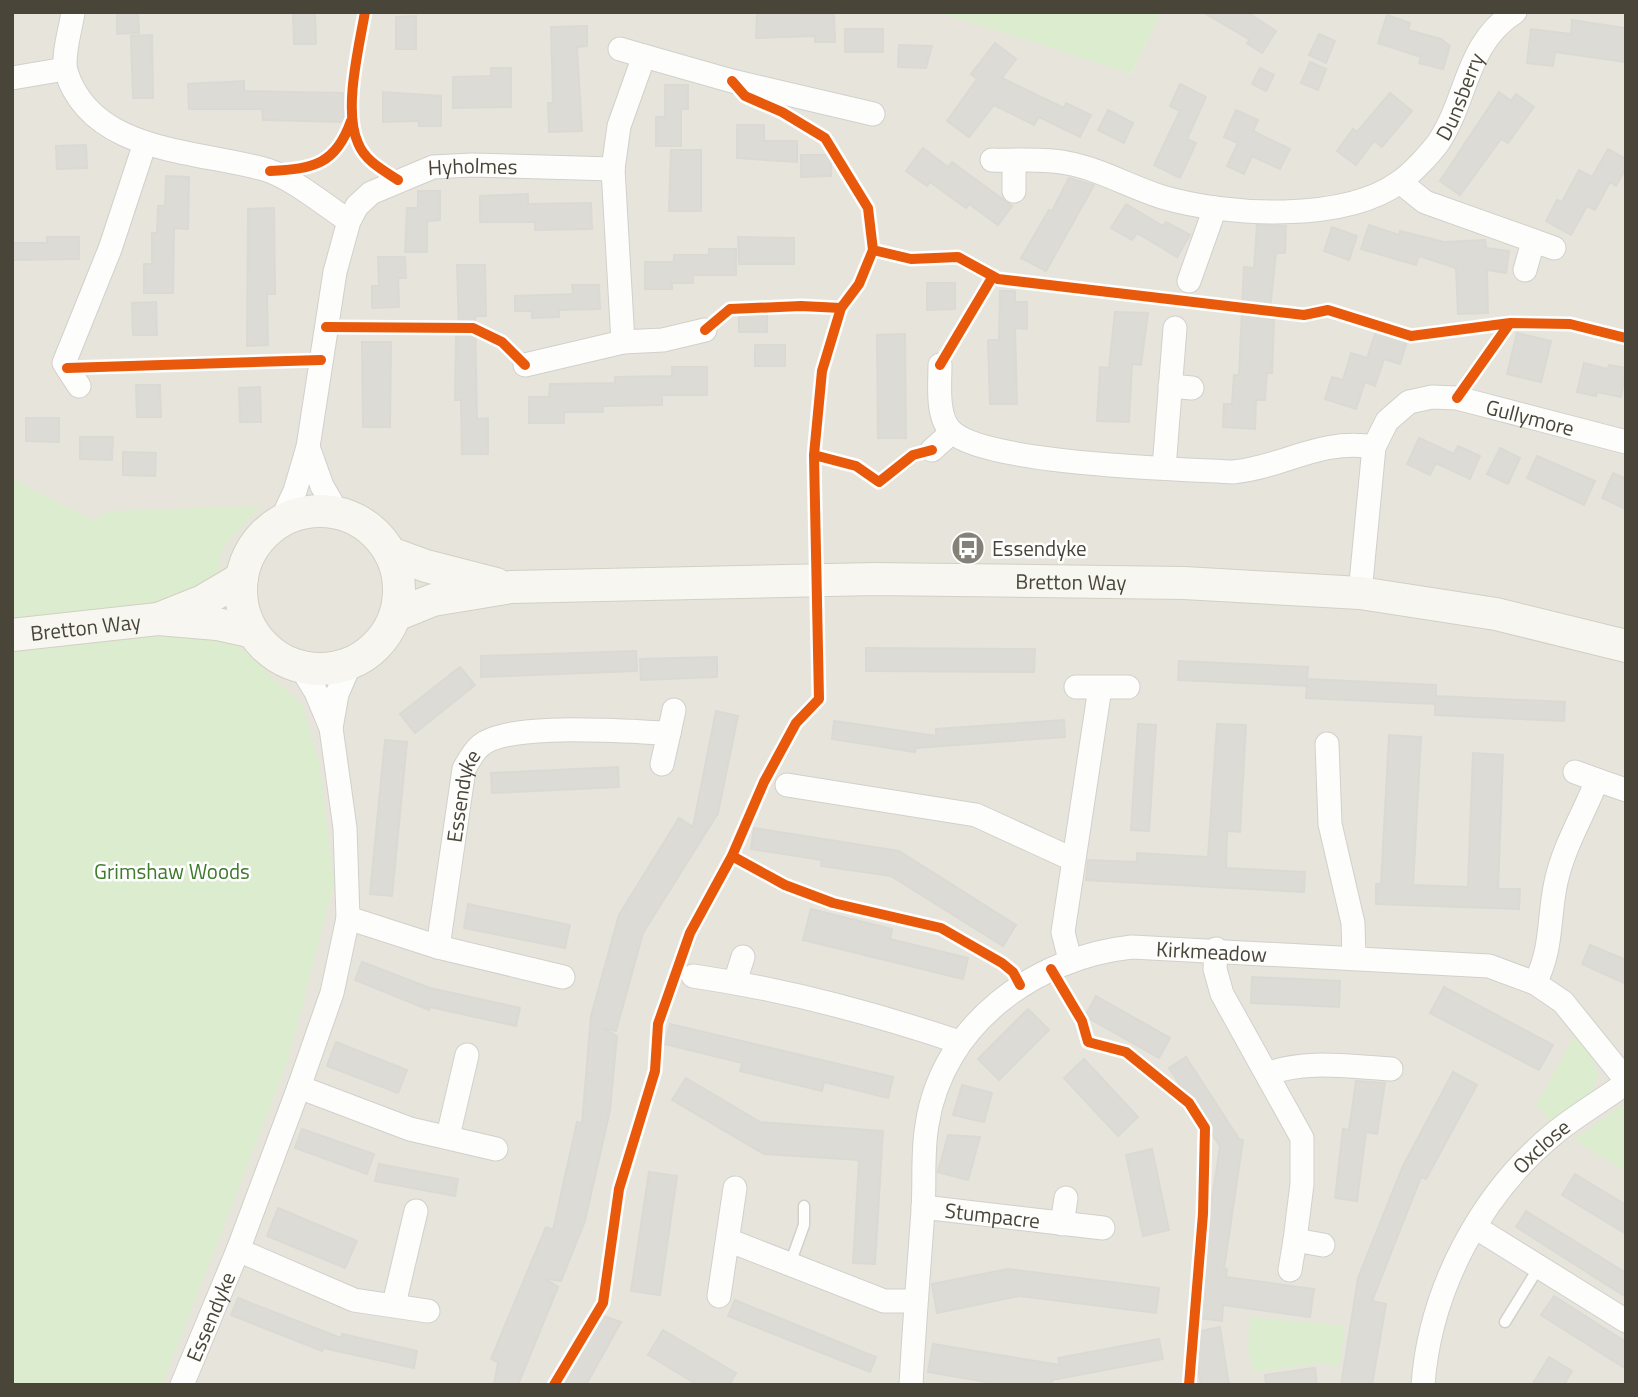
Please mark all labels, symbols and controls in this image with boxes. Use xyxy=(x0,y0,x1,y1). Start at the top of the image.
street label: Dunsberry xyxy=(1427,47,1492,146)
street label: Hyholmes xyxy=(427,149,518,183)
street label: Gullymore xyxy=(1482,390,1578,444)
bus stop icon: Essendyke xyxy=(949,529,987,567)
place label: Essendyke xyxy=(992,532,1087,564)
street label: Bretton Way xyxy=(1015,565,1127,598)
street label: Bretton Way xyxy=(29,605,143,649)
street label: Essendyke xyxy=(438,742,488,844)
park label: Grimshaw Woods xyxy=(94,855,250,887)
street label: Kirkmeadow xyxy=(1155,932,1268,970)
street label: Oxclose xyxy=(1505,1111,1577,1181)
street label: Stumpacre xyxy=(943,1194,1042,1237)
street label: Essendyke xyxy=(177,1267,243,1367)

